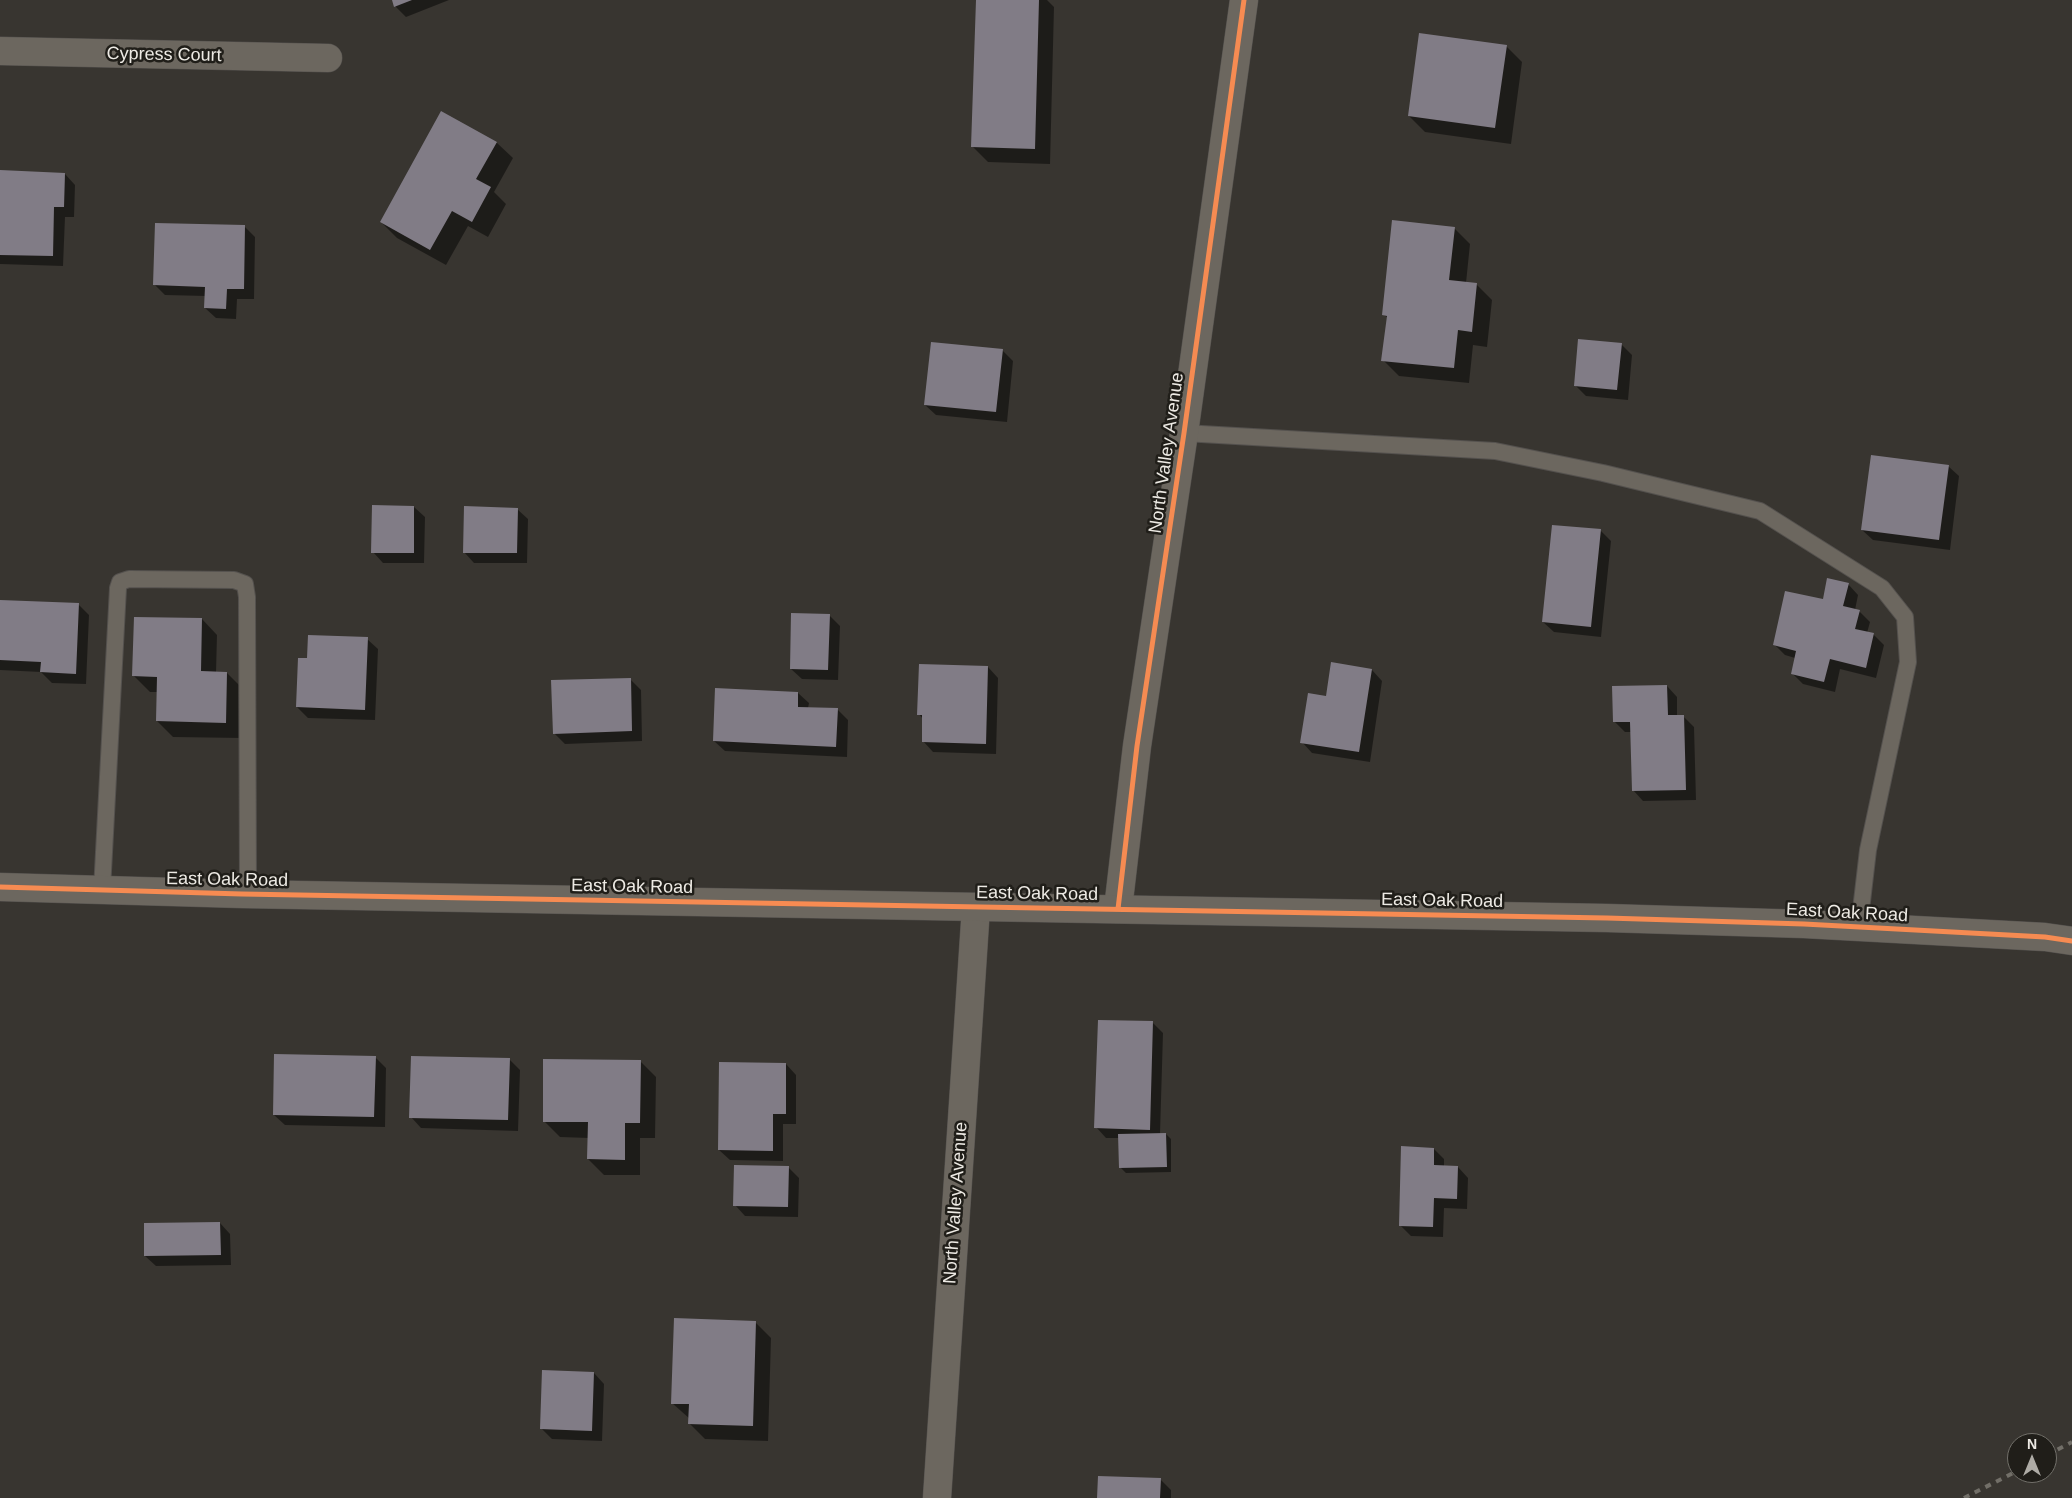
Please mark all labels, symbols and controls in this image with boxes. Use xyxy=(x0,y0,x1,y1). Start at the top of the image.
street label: Cypress Court xyxy=(106,43,222,67)
street label: North Valley Avenue xyxy=(1145,371,1189,535)
street label: East Oak Road xyxy=(166,868,288,892)
street label: East Oak Road xyxy=(571,875,693,899)
street label: East Oak Road xyxy=(976,882,1098,906)
street label: East Oak Road xyxy=(1381,889,1503,913)
street label: East Oak Road xyxy=(1785,899,1909,927)
street label: North Valley Avenue xyxy=(940,1121,972,1285)
north arrow xyxy=(2007,1433,2057,1483)
text: N xyxy=(2027,1436,2037,1452)

